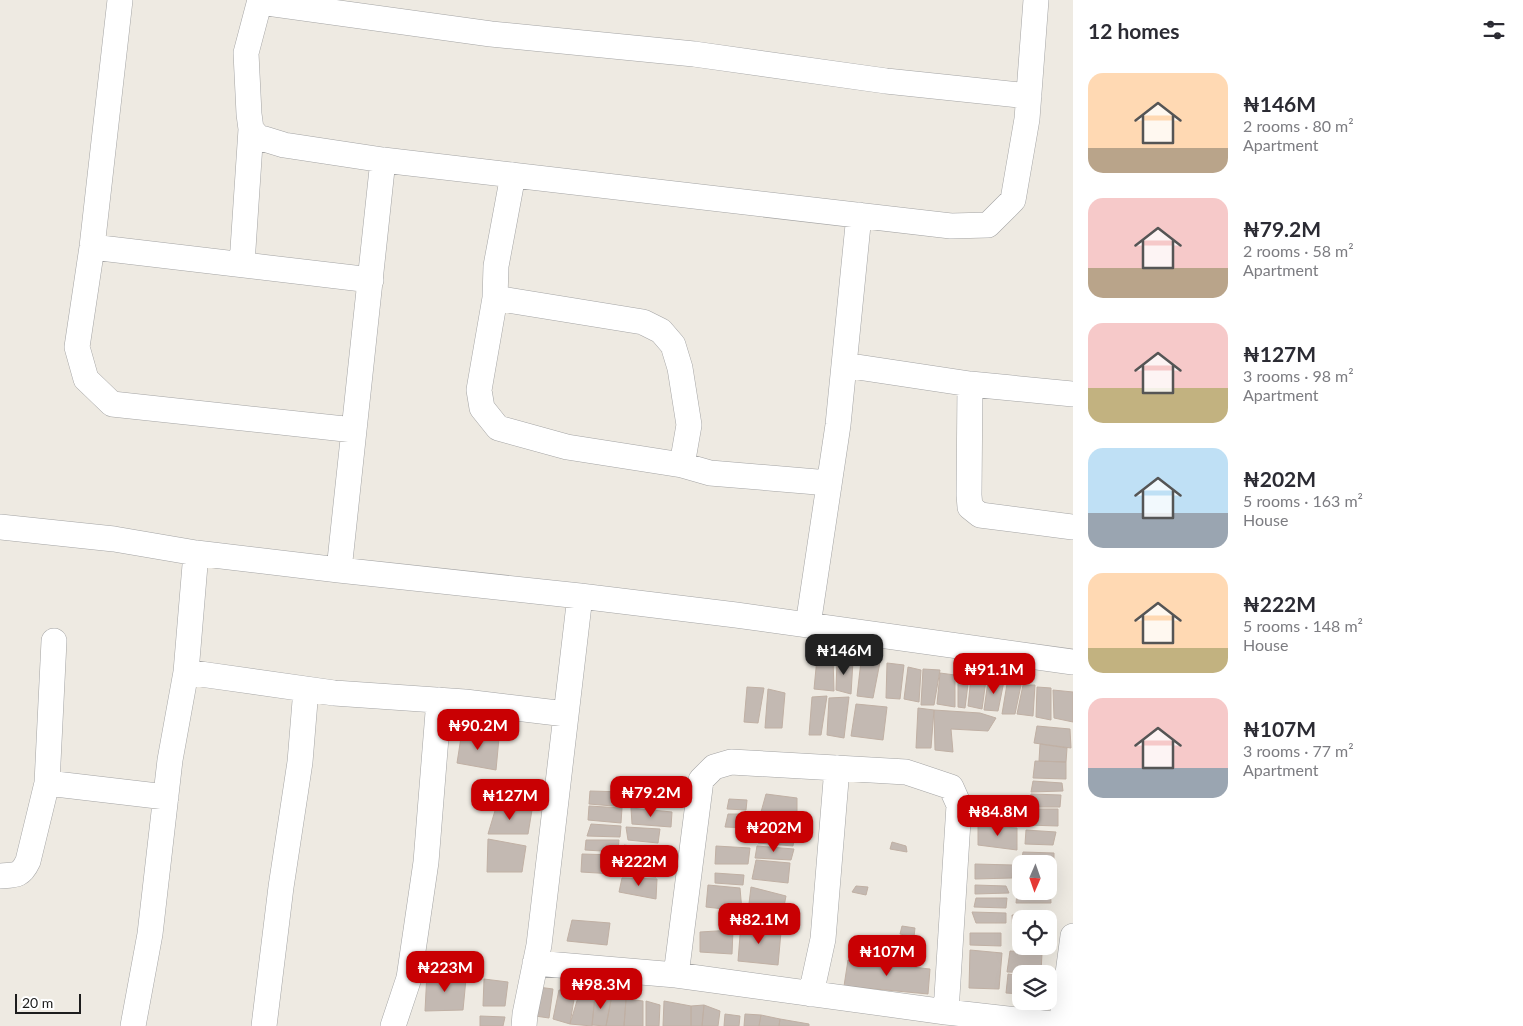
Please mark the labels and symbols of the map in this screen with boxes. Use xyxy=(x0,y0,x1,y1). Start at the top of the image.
pin: ₦146M xyxy=(809,634,879,676)
pin: ₦91.1M xyxy=(953,652,1035,695)
pin: ₦90.2M xyxy=(437,708,519,751)
pin: ₦79.2M xyxy=(610,776,692,818)
pin: ₦127M xyxy=(475,778,545,821)
pin: ₦84.8M xyxy=(957,794,1039,837)
pin: ₦202M xyxy=(739,810,809,853)
pin: ₦222M xyxy=(604,844,674,887)
north arrow xyxy=(1012,855,1058,900)
pin: ₦82.1M xyxy=(718,902,800,945)
pin: ₦107M xyxy=(852,934,922,977)
pin: ₦223M xyxy=(410,950,480,993)
pin: ₦98.3M xyxy=(560,968,642,1010)
scale bar xyxy=(15,991,81,1014)

